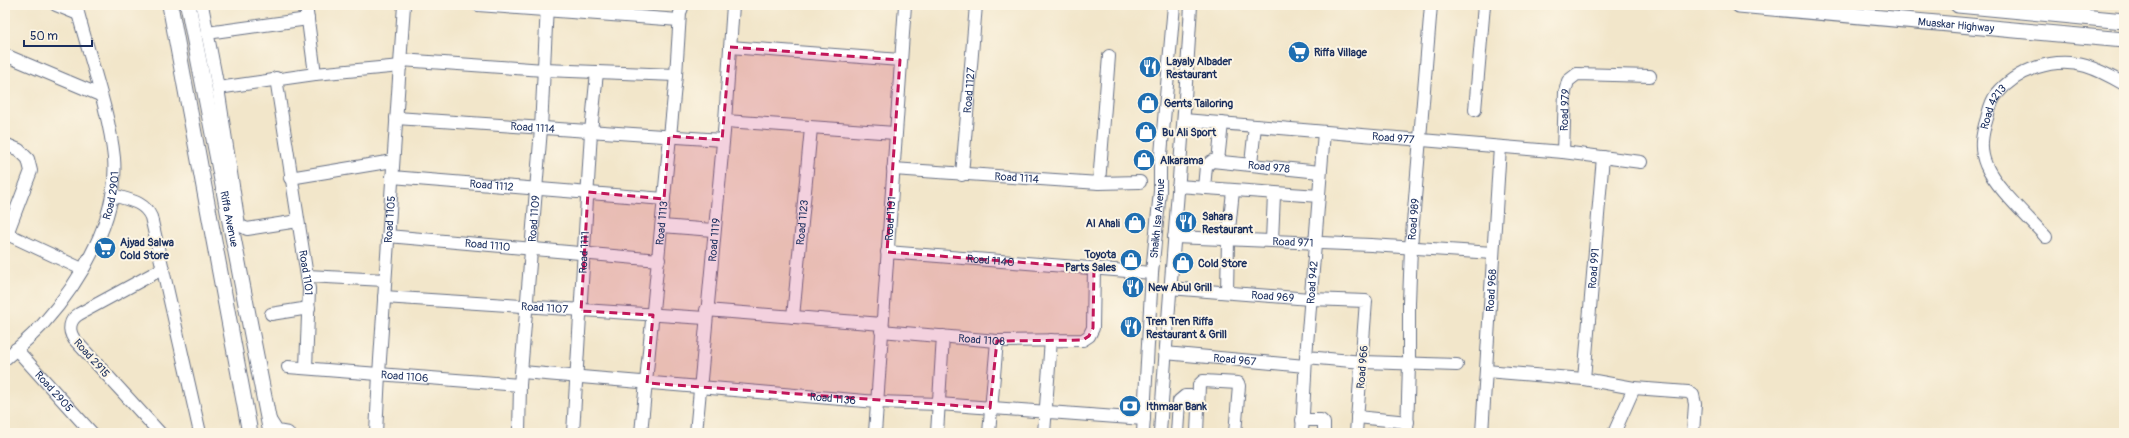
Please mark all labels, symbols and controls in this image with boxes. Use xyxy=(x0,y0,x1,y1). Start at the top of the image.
street label: Muaskar Highway xyxy=(1917,15,1995,35)
scale bar xyxy=(24,22,92,48)
text: 50 m xyxy=(30,29,58,44)
supermarket icon: Riffa Village xyxy=(1286,39,1312,65)
place label: Riffa Village xyxy=(1314,46,1367,59)
restaurant icon: Layaly Albader Restaurant xyxy=(1137,54,1163,80)
place label: Layaly Albader Restaurant xyxy=(1166,55,1233,81)
street label: Road 1127 xyxy=(961,67,978,114)
street label: Road 4213 xyxy=(1978,82,2009,131)
street label: Road 979 xyxy=(1558,87,1573,131)
shop icon: Gents Tailoring xyxy=(1135,90,1161,116)
place label: Gents Tailoring xyxy=(1164,97,1233,110)
shop icon: Bu Ali Sport xyxy=(1133,119,1159,145)
street label: Road 1114 xyxy=(510,120,556,136)
place label: Bu Ali Sport xyxy=(1162,126,1217,139)
street label: Road 977 xyxy=(1371,130,1415,146)
shop icon: Alkarama xyxy=(1131,147,1157,173)
place label: Alkarama xyxy=(1160,154,1203,167)
street label: Road 978 xyxy=(1247,159,1291,176)
street label: Road 1114 xyxy=(994,170,1040,186)
street label: Road 2901 xyxy=(100,171,121,221)
street label: Road 1112 xyxy=(469,177,514,194)
street label: Shaikh Isa Avenue xyxy=(1147,178,1167,259)
street label: Riffa Avenue xyxy=(217,190,241,249)
street label: Road 1109 xyxy=(526,194,543,243)
street label: Road 1105 xyxy=(382,195,398,244)
street label: Road 1131 xyxy=(882,196,899,241)
street label: Road 989 xyxy=(1406,197,1422,241)
street label: Road 1123 xyxy=(794,199,811,246)
street label: Road 1113 xyxy=(653,200,671,246)
restaurant icon: Sahara Restaurant xyxy=(1173,209,1199,235)
shop icon: Al Ahali xyxy=(1122,210,1148,236)
place label: Sahara Restaurant xyxy=(1202,210,1253,236)
street label: Road 1119 xyxy=(706,217,723,262)
place label: Al Ahali xyxy=(1086,217,1120,230)
street label: Road 1111 xyxy=(577,231,592,274)
supermarket icon: Ajyad Salwa Cold Store xyxy=(92,235,118,261)
street label: Road 971 xyxy=(1272,235,1314,250)
place label: Ajyad Salwa Cold Store xyxy=(120,236,174,262)
street label: Road 1110 xyxy=(464,237,511,254)
shop icon: Toyota Parts Sales xyxy=(1118,247,1144,273)
place label: Toyota Parts Sales xyxy=(1065,248,1116,274)
street label: Road 991 xyxy=(1586,248,1602,289)
street label: Road 1101 xyxy=(296,249,315,295)
shop icon: Cold Store xyxy=(1170,250,1196,276)
street label: Road 1140 xyxy=(966,252,1015,269)
place label: Cold Store xyxy=(1198,257,1248,270)
street label: Road 942 xyxy=(1304,260,1321,305)
street label: Road 968 xyxy=(1484,268,1499,312)
restaurant icon: New Abul Grill xyxy=(1120,274,1146,300)
place label: New Abul Grill xyxy=(1148,281,1213,294)
street label: Road 969 xyxy=(1251,288,1295,305)
street label: Road 1107 xyxy=(521,300,569,316)
restaurant icon: Tren Tren Riffa Restaurant & Grill xyxy=(1118,314,1144,340)
place label: Tren Tren Riffa Restaurant & Grill xyxy=(1145,315,1227,341)
street label: Road 1108 xyxy=(958,332,1006,348)
street label: Road 2915 xyxy=(71,336,112,380)
street label: Road 966 xyxy=(1354,345,1371,389)
street label: Road 967 xyxy=(1213,352,1257,368)
street label: Road 1106 xyxy=(380,368,429,385)
street label: Road 2905 xyxy=(32,369,76,415)
street label: Road 1136 xyxy=(809,390,857,407)
bank icon: Ithmaar Bank xyxy=(1117,393,1143,419)
place label: Ithmaar Bank xyxy=(1146,400,1207,413)

